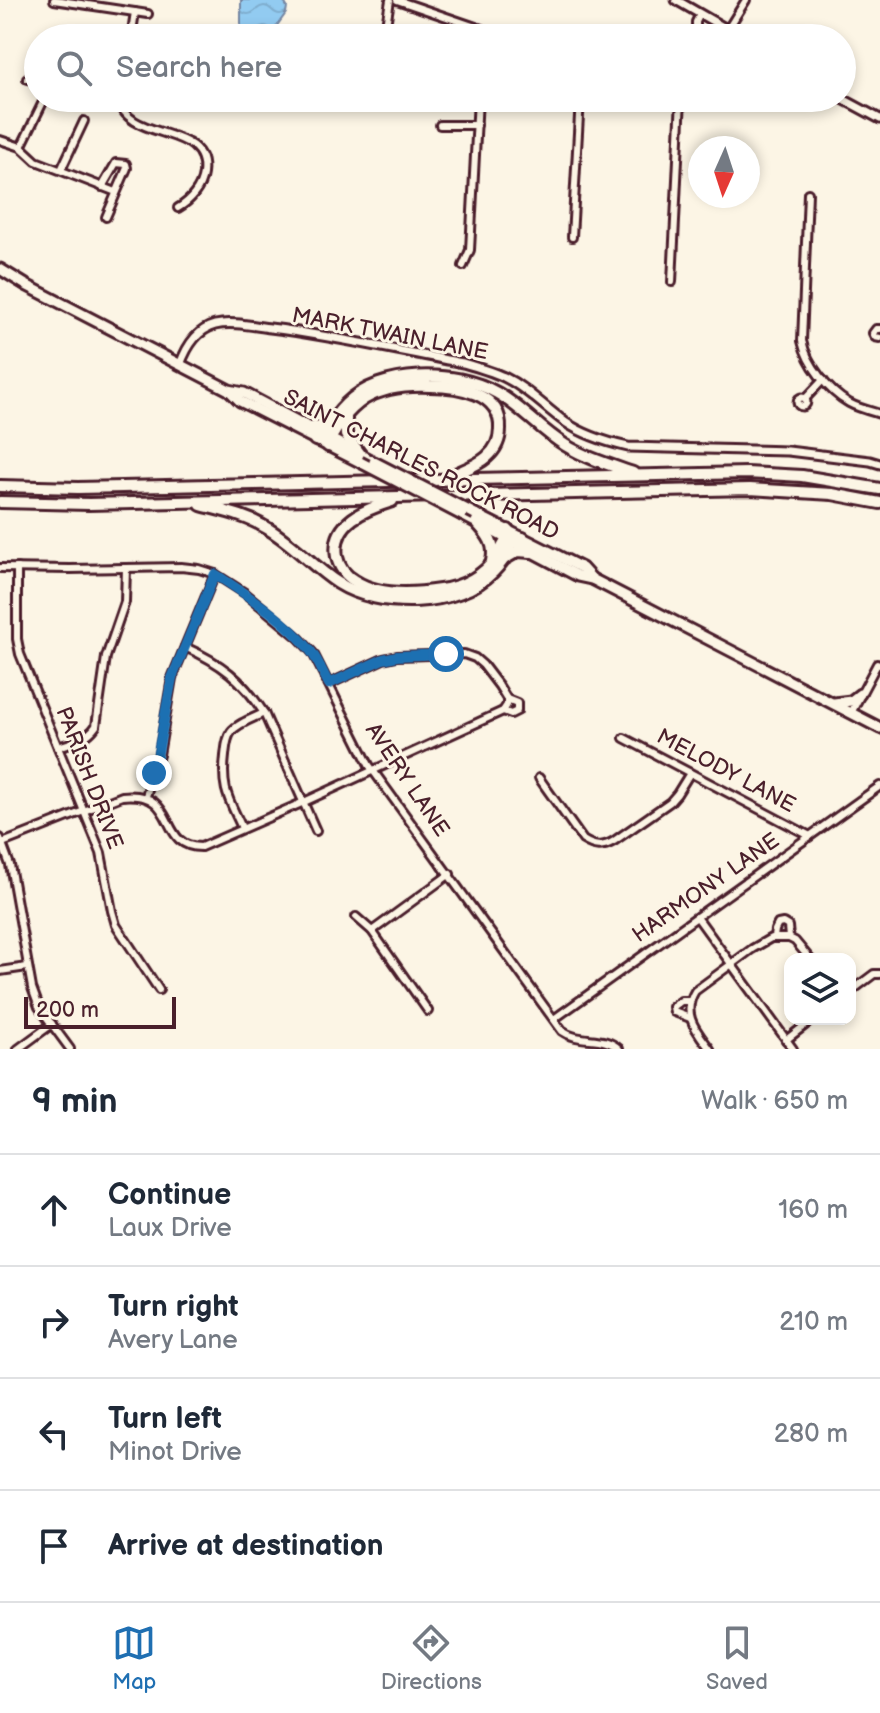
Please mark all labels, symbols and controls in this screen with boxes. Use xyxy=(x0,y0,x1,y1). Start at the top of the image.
search box xyxy=(24,24,856,112)
icon: search xyxy=(52,46,96,90)
text: Search here xyxy=(116,50,282,86)
north arrow xyxy=(688,136,760,208)
street label: MARK TWAIN LANE xyxy=(290,302,490,366)
street label: SAINT CHARLES ROCK ROAD xyxy=(279,384,563,546)
route start xyxy=(428,636,464,672)
street label: PARISH DRIVE xyxy=(49,703,129,853)
street label: AVERY LANE xyxy=(359,718,455,842)
street label: MELODY LANE xyxy=(652,723,800,819)
route end xyxy=(136,755,172,791)
street label: HARMONY LANE xyxy=(627,827,785,949)
map controls xyxy=(784,953,856,1025)
button: layers xyxy=(784,953,856,1025)
scale bar xyxy=(24,993,176,1029)
text: 200 m xyxy=(36,997,99,1024)
text: 9 min xyxy=(32,1081,117,1122)
text: Walk · 650 m xyxy=(701,1086,848,1117)
text: Continue xyxy=(108,1177,231,1213)
icon: ahead xyxy=(32,1188,76,1232)
text: 160 m xyxy=(778,1195,848,1226)
text: Laux Drive xyxy=(108,1213,232,1244)
text: Turn right xyxy=(108,1289,239,1325)
icon: right xyxy=(32,1300,76,1344)
text: 210 m xyxy=(779,1307,848,1338)
text: Avery Lane xyxy=(108,1325,238,1356)
text: Turn left xyxy=(108,1401,222,1437)
icon: left xyxy=(32,1412,76,1456)
text: 280 m xyxy=(774,1419,848,1450)
text: Minot Drive xyxy=(108,1437,242,1468)
icon: arrive xyxy=(32,1524,76,1568)
text: Arrive at destination xyxy=(108,1528,384,1564)
tab: Map xyxy=(112,1621,156,1696)
tab: Directions xyxy=(381,1621,482,1696)
tab: Saved xyxy=(706,1621,768,1696)

